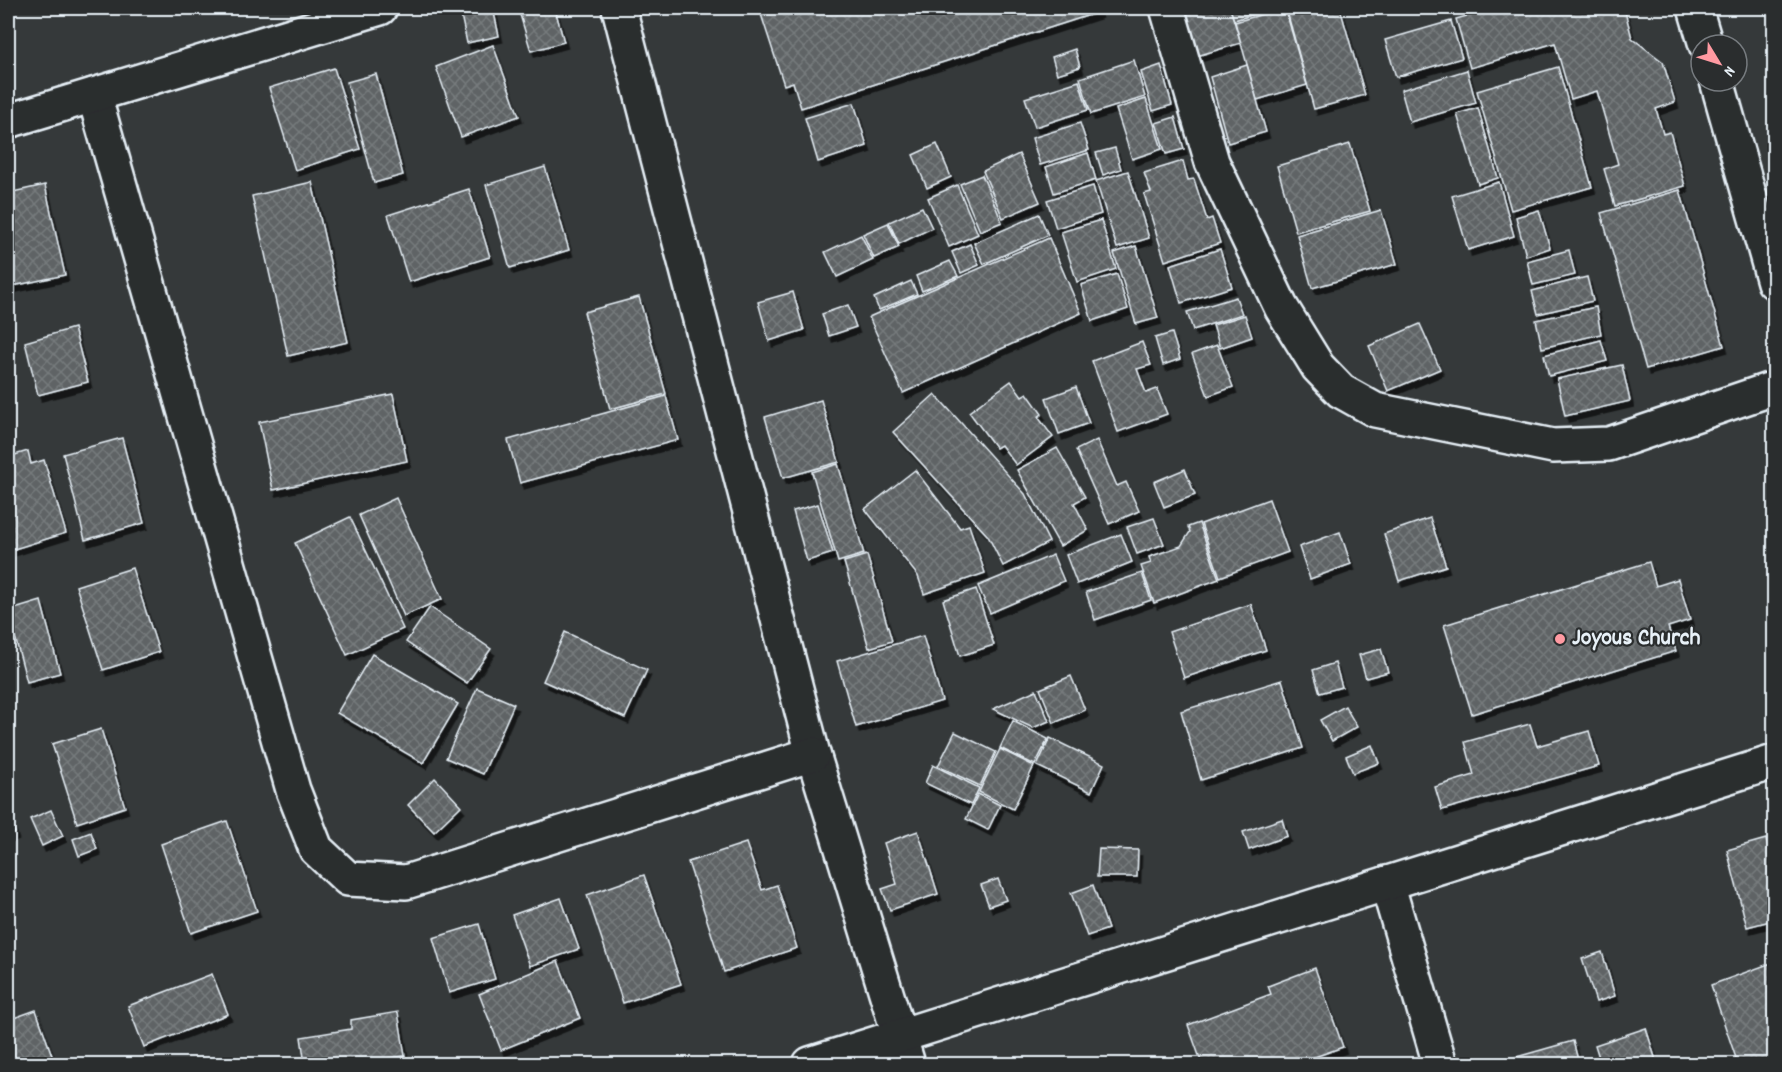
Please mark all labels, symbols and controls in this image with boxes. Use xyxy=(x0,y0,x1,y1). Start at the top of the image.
north arrow xyxy=(1689,33,1749,93)
text: N xyxy=(1717,61,1740,81)
place label: Joyous Church xyxy=(1572,622,1701,656)
marker: Joyous Church xyxy=(1553,632,1567,646)

